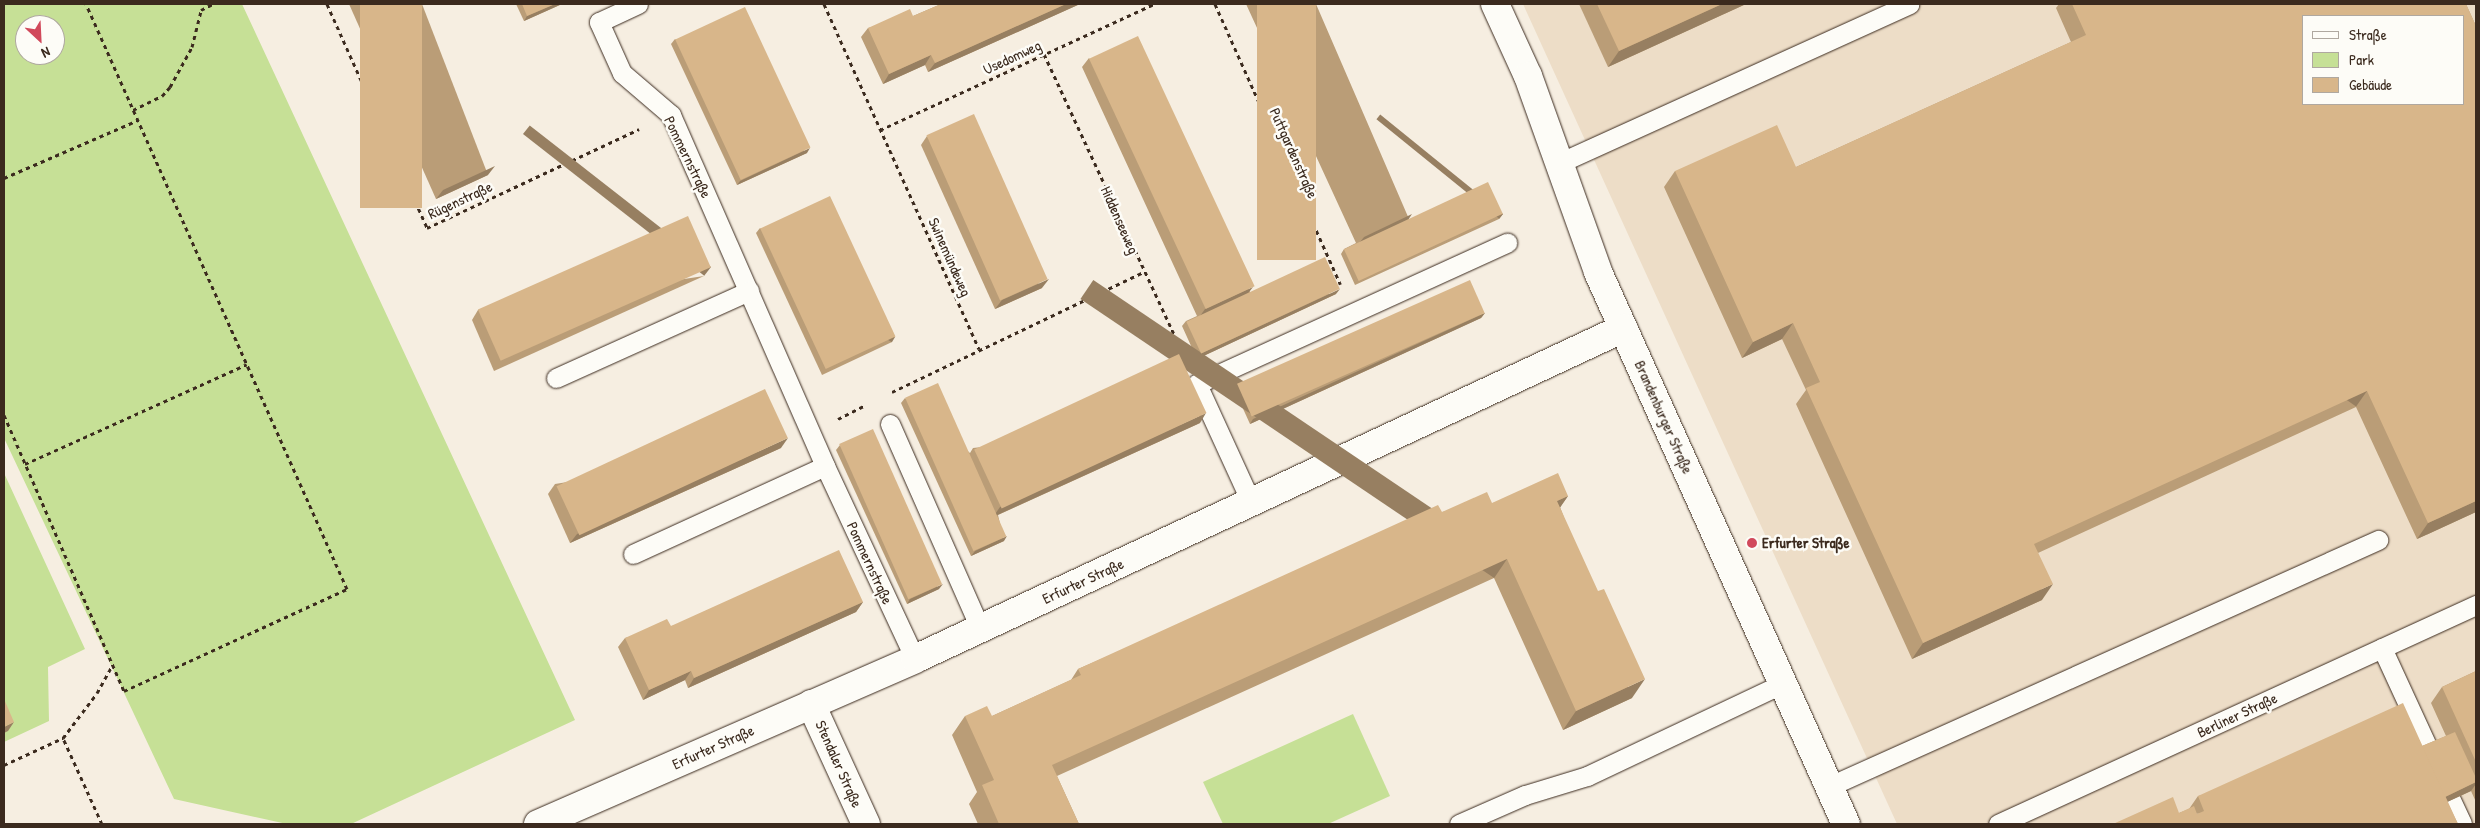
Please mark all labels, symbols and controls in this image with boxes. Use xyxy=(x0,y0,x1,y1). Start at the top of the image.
north arrow xyxy=(15,15,65,65)
legend xyxy=(2302,15,2465,105)
text: Straße xyxy=(2349,24,2387,45)
street label: Usedomweg xyxy=(980,36,1044,78)
text: N xyxy=(39,43,54,63)
text: Park xyxy=(2349,49,2374,70)
text: Gebäude xyxy=(2349,74,2392,95)
street label: Puttgardenstraße xyxy=(1266,105,1322,201)
street label: Pommernstraße xyxy=(660,113,716,201)
street label: Rügenstraße xyxy=(425,177,495,223)
street label: Hiddenseeweg xyxy=(1097,183,1143,257)
street label: Swinemündeweg xyxy=(925,215,975,299)
street label: Brandenburger Straße xyxy=(1631,358,1697,476)
street label: Pommernstraße xyxy=(843,519,897,607)
place label: Erfurter Straße xyxy=(1762,534,1850,552)
marker: Erfurter Straße xyxy=(1746,537,1758,549)
street label: Erfurter Straße xyxy=(1040,554,1126,608)
street label: Berliner Straße xyxy=(2194,689,2280,741)
street label: Stendaler Straße xyxy=(812,718,866,810)
street label: Erfurter Straße xyxy=(669,721,757,773)

